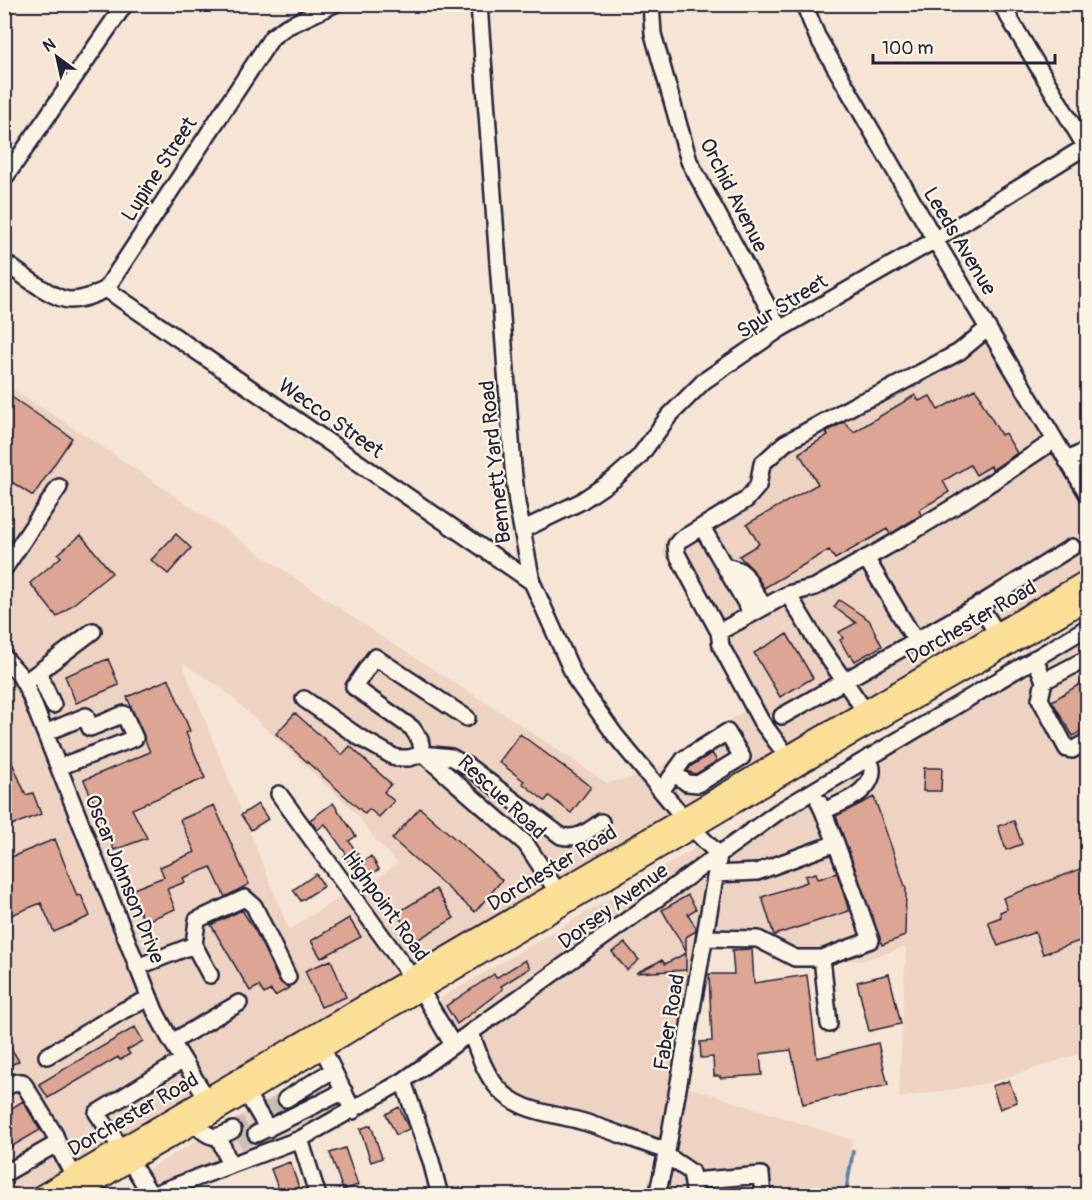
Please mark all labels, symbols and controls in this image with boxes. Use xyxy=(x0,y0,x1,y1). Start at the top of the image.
north arrow xyxy=(27,27,87,87)
scale bar xyxy=(873,27,1054,65)
text: N xyxy=(39,34,60,57)
text: 100 m xyxy=(882,37,934,60)
street label: Lupine Street xyxy=(116,111,204,227)
street label: Orchid Avenue xyxy=(693,134,774,257)
street label: Leeds Avenue xyxy=(917,182,1003,301)
street label: Spur Street xyxy=(732,268,833,345)
street label: Wecco Street xyxy=(273,372,389,465)
street label: Bennett Yard Road xyxy=(474,379,517,545)
street label: Dorchester Road xyxy=(901,574,1041,671)
street label: Rescue Road xyxy=(452,749,552,845)
street label: Oscar Johnson Drive xyxy=(78,791,171,968)
street label: Dorchester Road xyxy=(482,819,622,918)
street label: Highpoint Road xyxy=(336,846,435,967)
street label: Dorsey Avenue xyxy=(553,857,674,955)
street label: Faber Road xyxy=(648,972,691,1072)
street label: Dorchester Road xyxy=(63,1066,203,1163)

